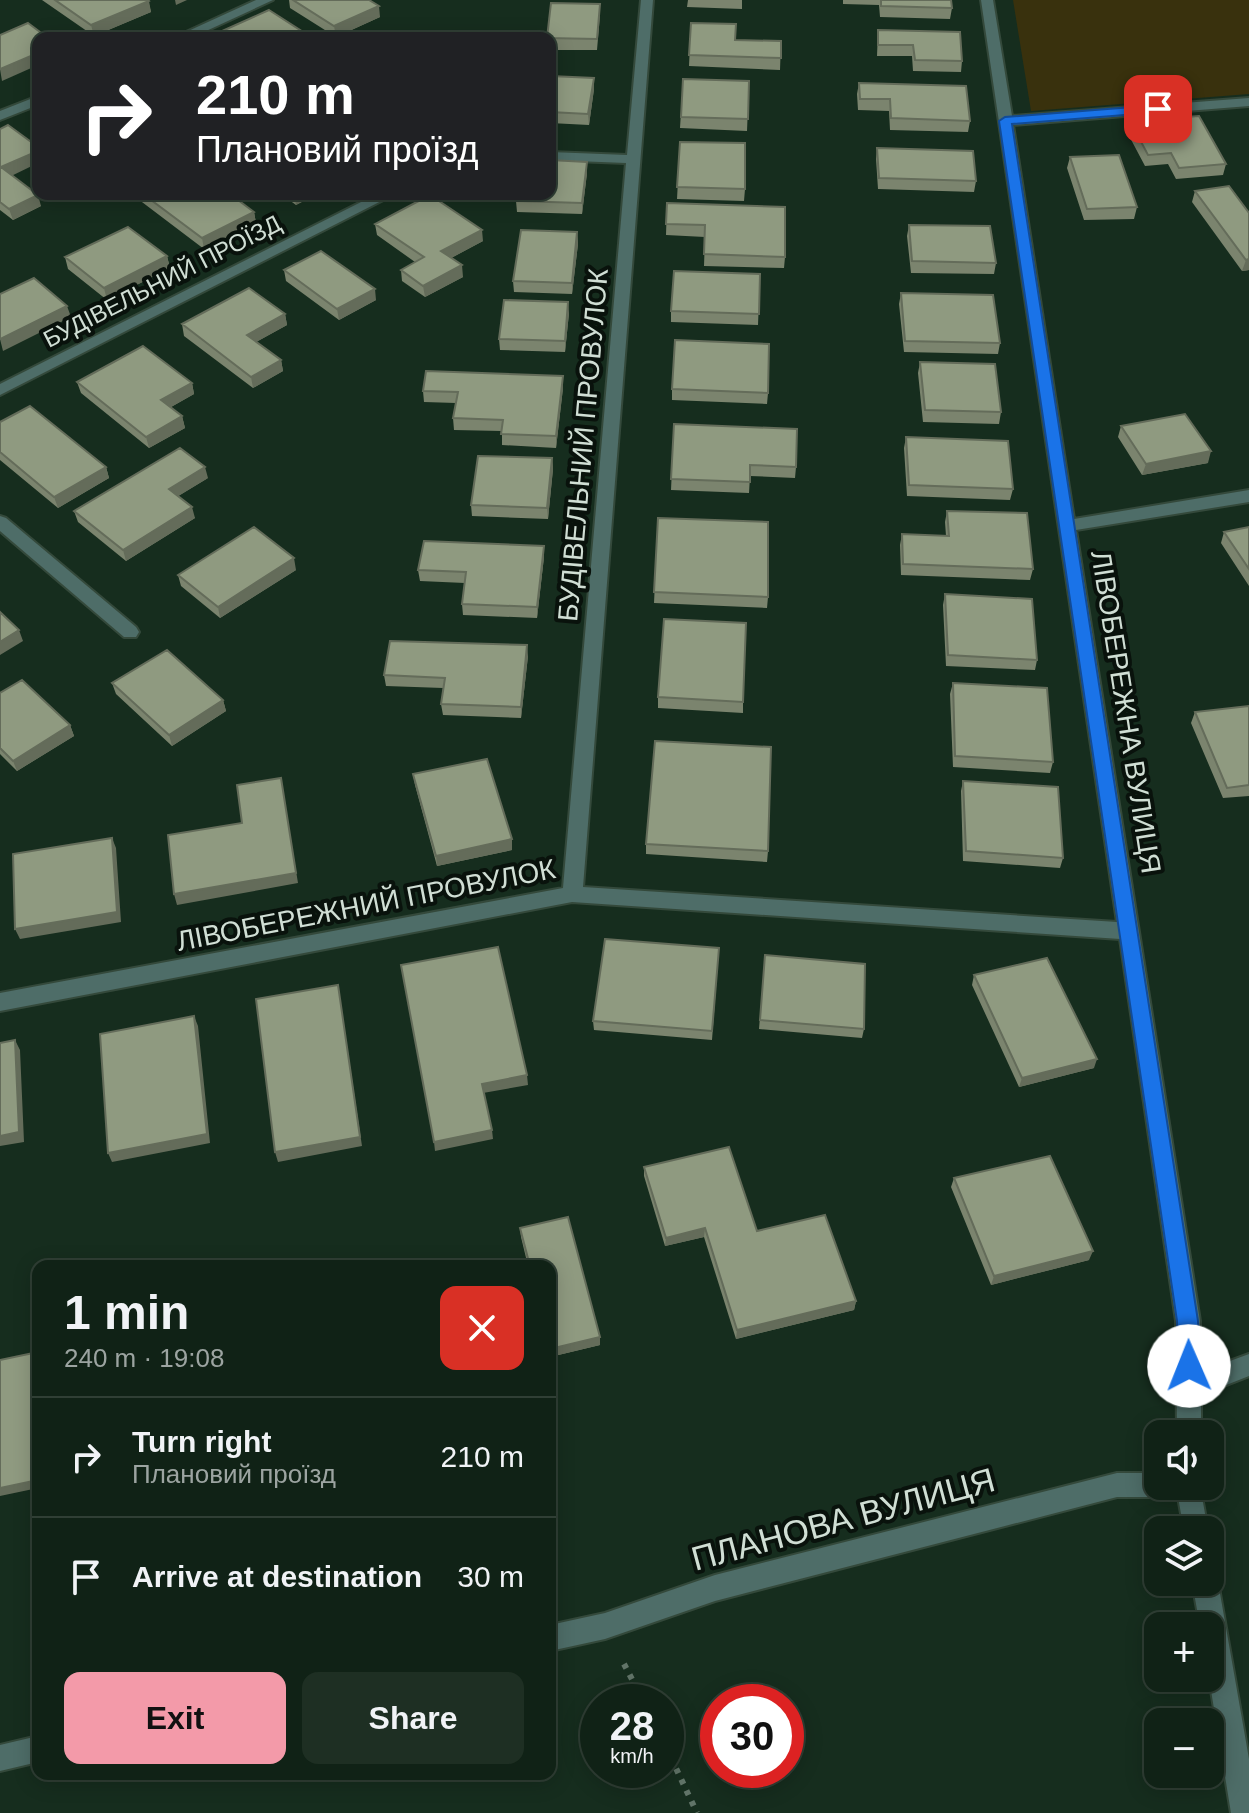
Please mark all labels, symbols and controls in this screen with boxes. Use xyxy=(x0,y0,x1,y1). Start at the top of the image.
text: 210 m xyxy=(196,63,355,126)
icon: right xyxy=(64,64,168,168)
pin xyxy=(1124,75,1192,143)
icon: arrive xyxy=(1136,87,1180,131)
text: Плановий проїзд xyxy=(196,129,478,170)
street label: БУДІВЕЛЬНИЙ ПРОЇЗД xyxy=(39,209,285,353)
street label: БУДІВЕЛЬНИЙ ПРОВУЛОК xyxy=(552,266,614,623)
street label: ЛІВОБЕРЕЖНА ВУЛИЦЯ xyxy=(1085,548,1167,876)
street label: ЛІВОБЕРЕЖНИЙ ПРОВУЛОК xyxy=(174,853,559,957)
text: 1 min xyxy=(64,1286,189,1339)
button: close xyxy=(440,1286,524,1370)
position arrow xyxy=(1147,1324,1231,1408)
text: 240 m · 19:08 xyxy=(64,1343,224,1373)
map controls xyxy=(1144,1420,1224,1788)
button: sound xyxy=(1144,1420,1224,1500)
text: Turn right xyxy=(132,1425,271,1458)
icon: right xyxy=(64,1435,108,1479)
text: 210 m xyxy=(441,1440,524,1473)
text: Плановий проїзд xyxy=(132,1459,336,1489)
street label: ПЛАНОВА ВУЛИЦЯ xyxy=(687,1460,999,1578)
button: layers xyxy=(1144,1516,1224,1596)
icon: arrive xyxy=(64,1555,108,1599)
text: Arrive at destination xyxy=(132,1560,422,1593)
text: 30 m xyxy=(457,1560,524,1593)
button: + xyxy=(1144,1612,1224,1692)
button: Exit xyxy=(64,1672,286,1764)
button: Share xyxy=(302,1672,524,1764)
speed limit sign: 30 xyxy=(700,1684,804,1788)
text: 28 xyxy=(610,1704,654,1748)
button: − xyxy=(1144,1708,1224,1788)
text: km/h xyxy=(610,1745,654,1767)

